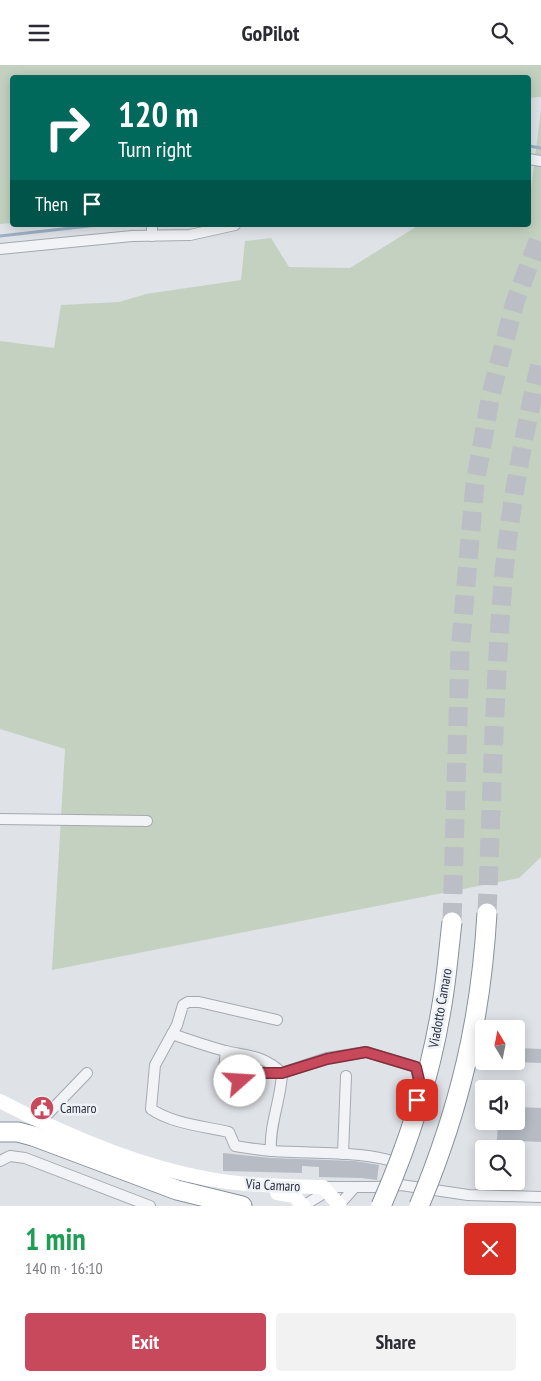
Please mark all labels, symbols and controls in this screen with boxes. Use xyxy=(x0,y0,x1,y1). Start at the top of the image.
icon: menu xyxy=(25,19,53,47)
text: GoPilot xyxy=(242,19,299,47)
icon: search xyxy=(488,19,516,47)
text: 120 m xyxy=(118,91,199,137)
icon: right xyxy=(35,95,100,160)
text: Turn right xyxy=(118,135,192,163)
icon: arrive xyxy=(78,190,106,218)
text: Then xyxy=(35,192,68,216)
street label: Viadotto Camaro xyxy=(424,967,456,1050)
north arrow xyxy=(475,1020,525,1070)
map controls xyxy=(475,1020,525,1190)
position arrow xyxy=(213,1054,265,1106)
pin xyxy=(396,1079,438,1121)
button: sound xyxy=(475,1080,525,1130)
icon: arrive xyxy=(403,1086,431,1114)
public building icon: Camaro xyxy=(29,1095,55,1121)
place label: Camaro xyxy=(60,1099,96,1117)
button: search xyxy=(475,1140,525,1190)
street label: Via Camaro xyxy=(244,1175,301,1195)
text: 1 min xyxy=(25,1219,86,1258)
button: close xyxy=(464,1223,516,1275)
text: 140 m · 16:10 xyxy=(25,1258,103,1278)
button: Exit xyxy=(25,1313,266,1371)
button: Share xyxy=(276,1313,516,1371)

